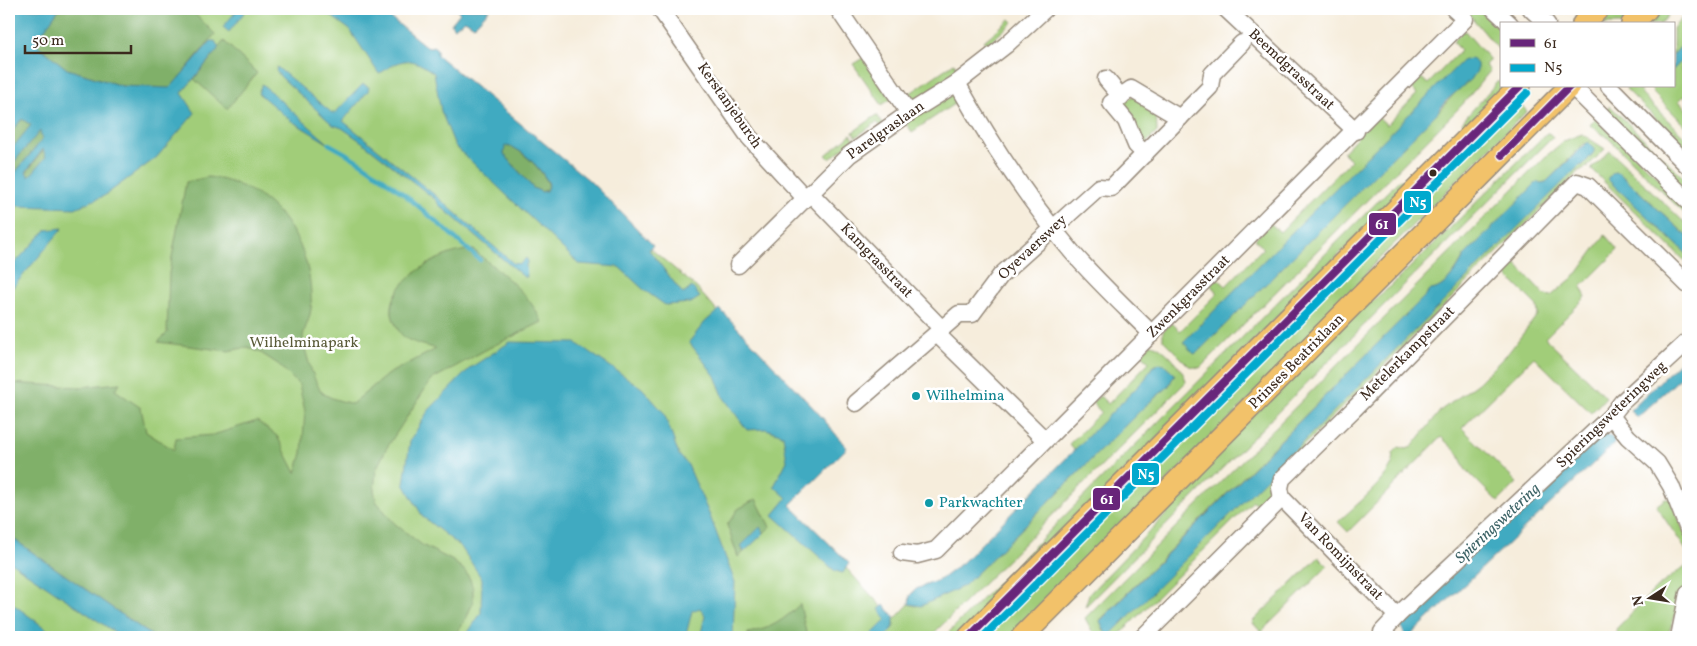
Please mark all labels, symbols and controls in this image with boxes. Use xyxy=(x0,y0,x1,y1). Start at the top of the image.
scale bar xyxy=(25,22,131,54)
legend xyxy=(1500,22,1674,88)
street label: Beemdgrasstraat xyxy=(1243,24,1339,116)
text: 50 m xyxy=(32,31,64,52)
text: 61 xyxy=(1544,34,1557,55)
text: N5 xyxy=(1544,58,1562,79)
street label: Kerstanjeburch xyxy=(692,59,766,153)
street label: Parelgraslaan xyxy=(843,96,929,165)
unlabelled marker xyxy=(1428,168,1438,178)
line badge: N5 xyxy=(1403,190,1432,214)
text: N5 xyxy=(1410,194,1427,213)
street label: Oyevaerswey xyxy=(994,211,1072,285)
line badge: 61 xyxy=(1368,212,1397,236)
text: 61 xyxy=(1375,216,1389,235)
street label: Kamgrasstraat xyxy=(835,219,917,303)
street label: Zwenkgrasstraat xyxy=(1143,251,1235,343)
street label: Metelerkampstraat xyxy=(1356,302,1460,406)
street label: Prinses Beatrixlaan xyxy=(1245,310,1349,414)
park label: Wilhelminapark xyxy=(250,333,358,354)
street label: Spieringsweteringweg xyxy=(1552,356,1672,473)
place label: Wilhelmina xyxy=(926,386,1004,407)
marker: Wilhelmina xyxy=(910,390,922,402)
line badge: N5 xyxy=(1131,462,1160,486)
text: N5 xyxy=(1138,466,1155,485)
water label: Spieringswetering xyxy=(1451,479,1545,569)
line badge: 61 xyxy=(1092,487,1121,511)
text: 61 xyxy=(1100,491,1114,510)
place label: Parkwachter xyxy=(939,493,1023,514)
marker: Parkwachter xyxy=(923,497,935,509)
street label: Van Romijnstraat xyxy=(1292,508,1388,606)
north arrow xyxy=(1624,574,1674,624)
text: N xyxy=(1628,593,1649,607)

